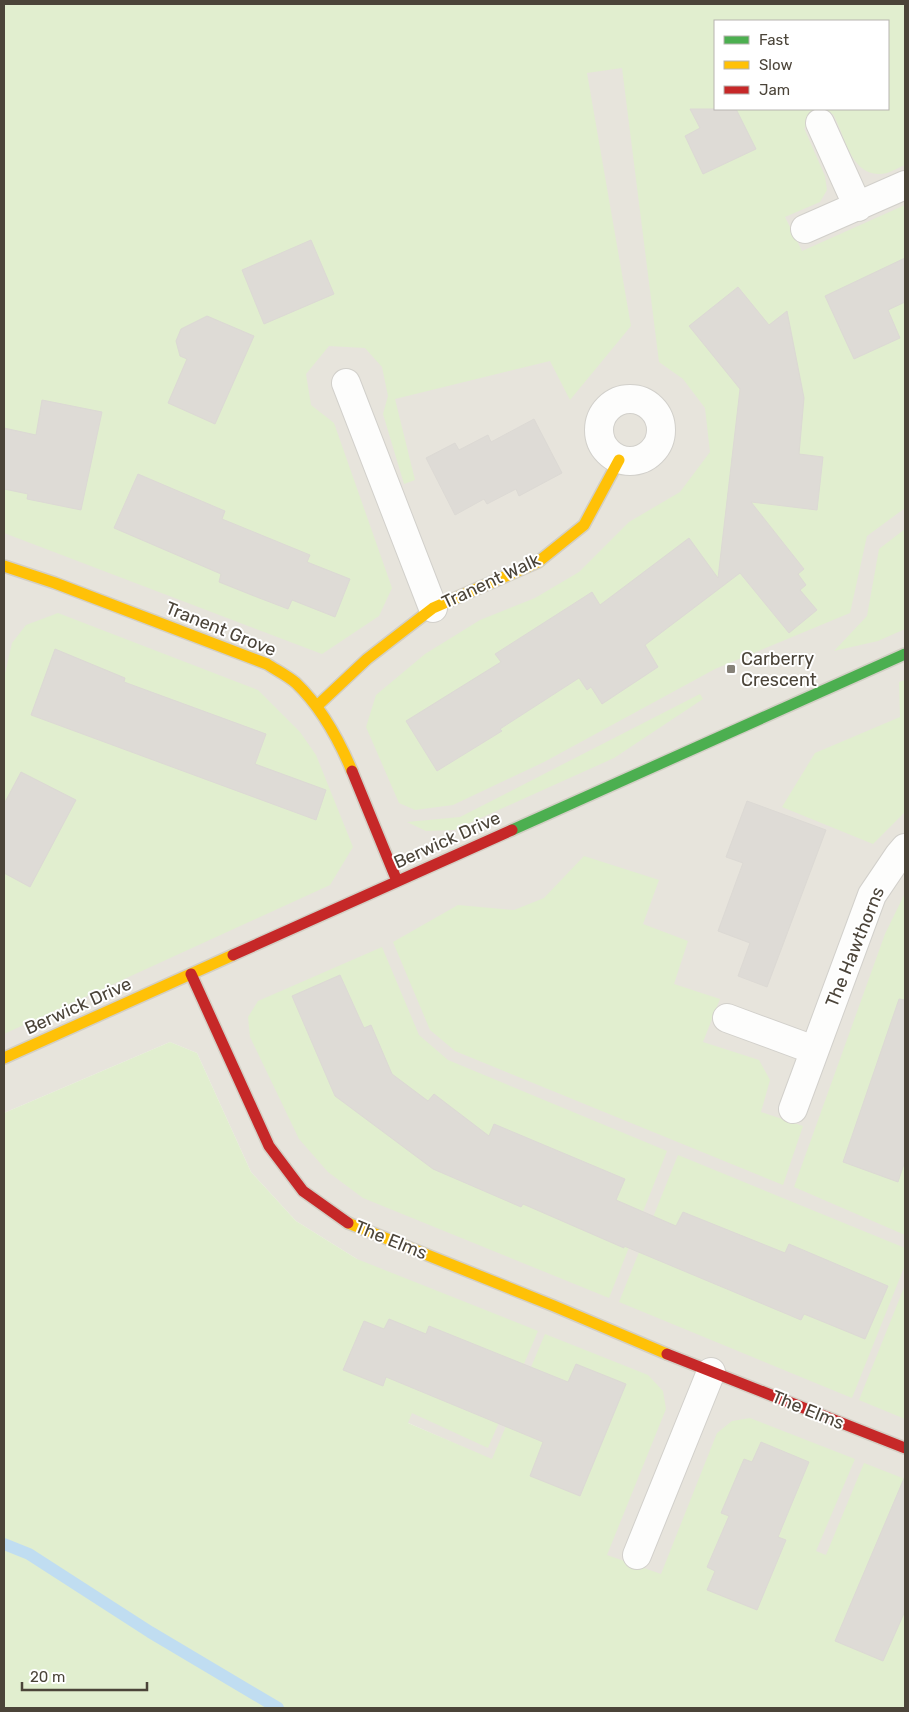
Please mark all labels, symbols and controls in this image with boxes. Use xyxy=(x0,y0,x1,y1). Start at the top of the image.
legend xyxy=(714,20,889,110)
text: Fast xyxy=(759,31,789,49)
text: Slow xyxy=(759,56,792,74)
text: Jam xyxy=(759,81,790,99)
street label: Tranent Walk xyxy=(438,548,544,613)
street label: Tranent Grove xyxy=(162,597,280,661)
place label: Carberry Crescent xyxy=(741,648,817,691)
marker: Carberry Crescent xyxy=(725,663,737,675)
street label: Berwick Drive xyxy=(390,807,504,873)
street label: The Hawthorns xyxy=(821,884,889,1010)
street label: Berwick Drive xyxy=(21,973,135,1039)
street label: The Elms xyxy=(352,1216,430,1264)
street label: The Elms xyxy=(769,1386,847,1434)
scale bar xyxy=(22,1660,148,1692)
text: 20 m xyxy=(30,1668,65,1686)

